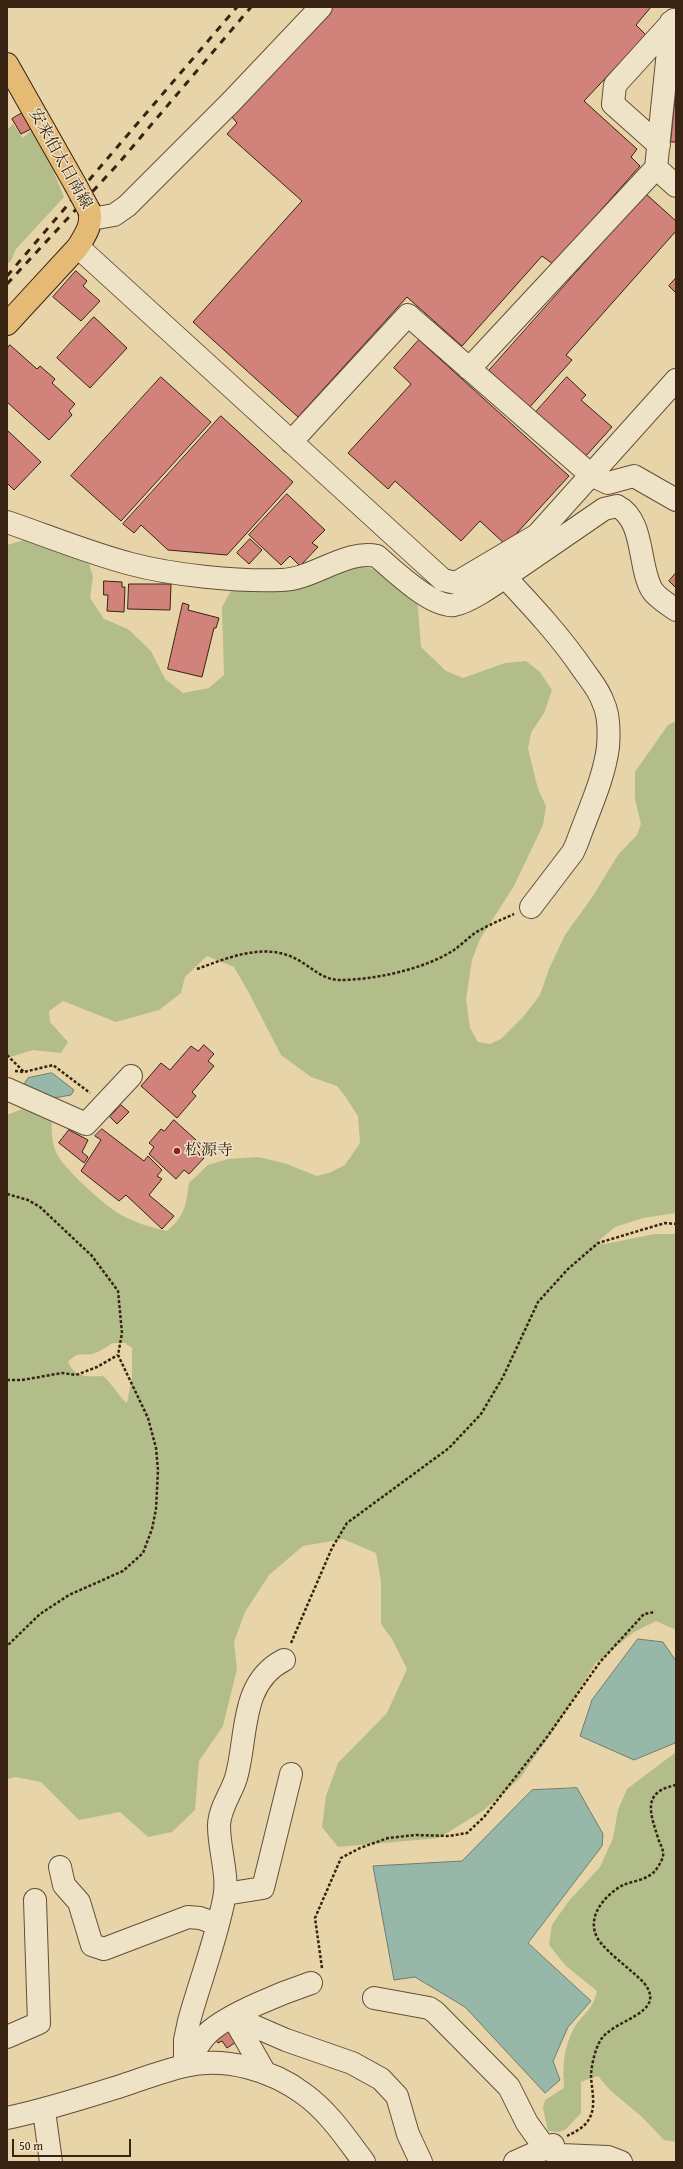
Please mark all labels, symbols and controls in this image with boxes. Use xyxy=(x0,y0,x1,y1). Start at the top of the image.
street label: 安来伯太日南線 xyxy=(24,105,96,213)
place label: 松源寺 xyxy=(185,1141,233,1161)
marker: 松源寺 xyxy=(172,1146,182,1156)
scale bar xyxy=(14,2131,133,2157)
text: 50 m xyxy=(19,2137,43,2154)

